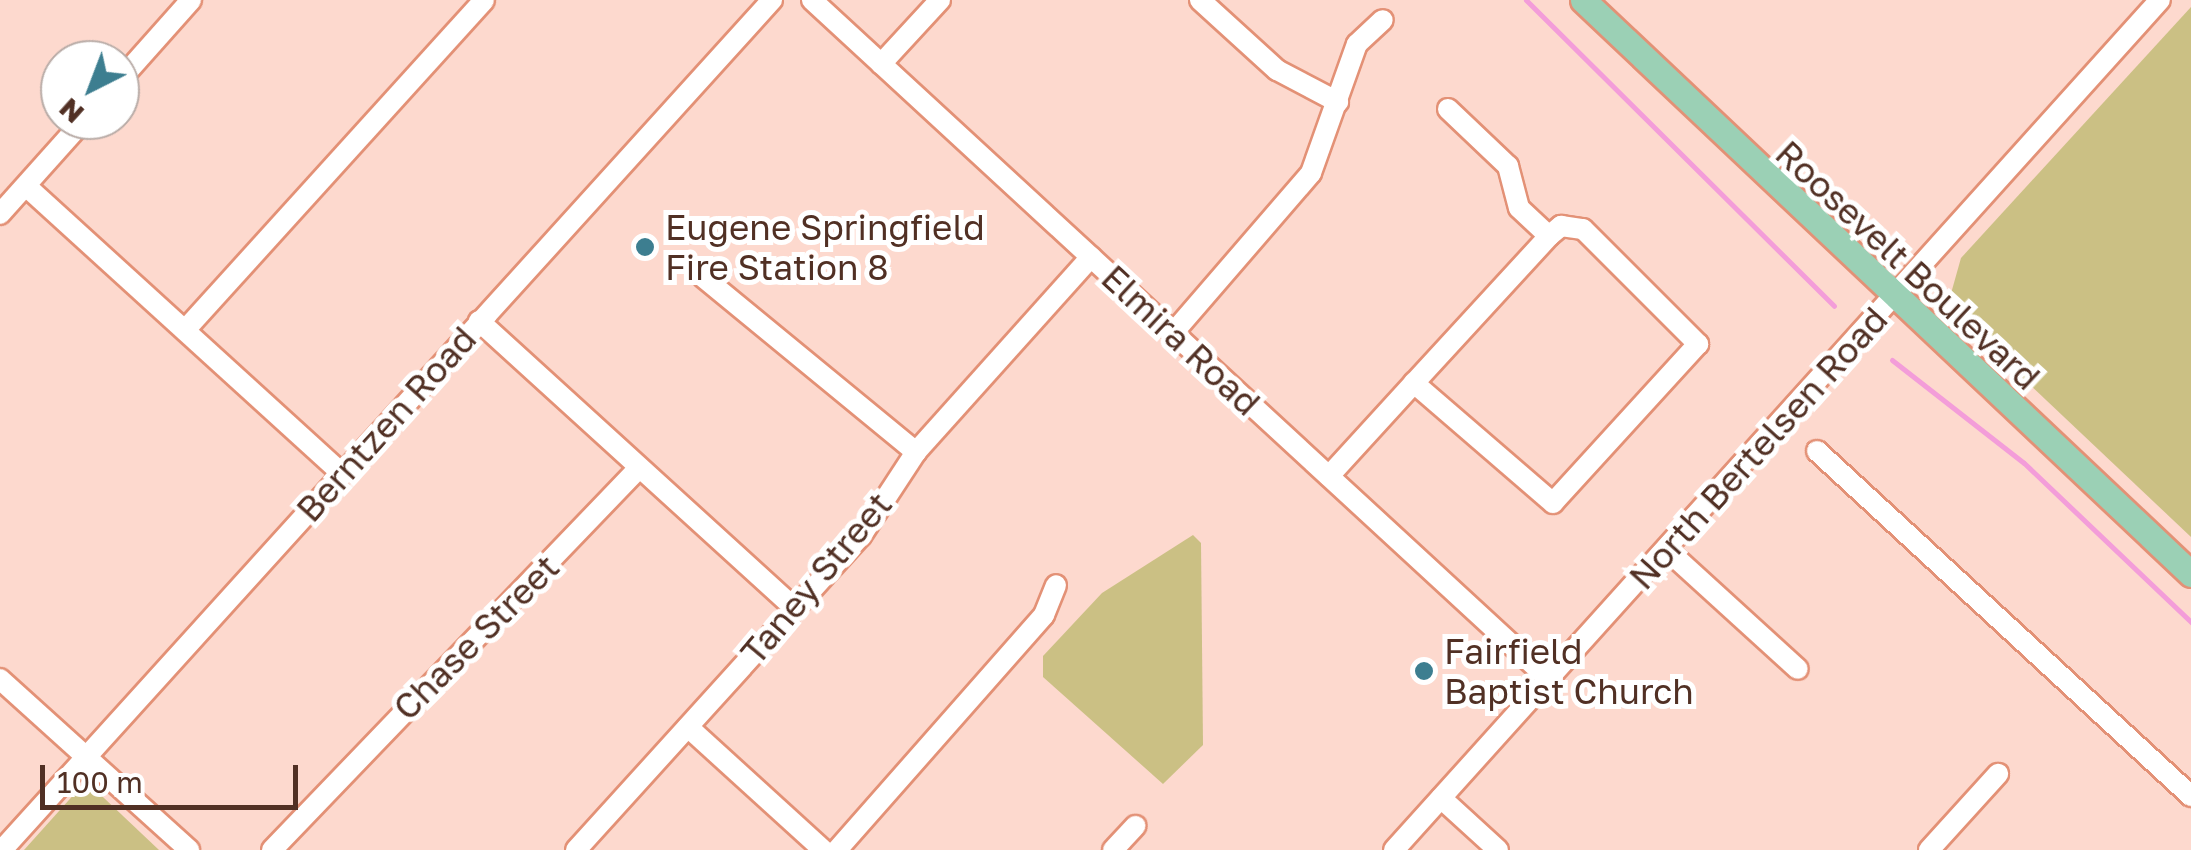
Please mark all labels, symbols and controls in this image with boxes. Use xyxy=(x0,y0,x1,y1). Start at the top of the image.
north arrow xyxy=(40,40,140,140)
text: N xyxy=(52,92,90,131)
street label: Roosevelt Boulevard xyxy=(1767,132,2049,398)
place label: Eugene Springfield Fire Station 8 xyxy=(665,206,985,288)
marker: Eugene Springfield Fire Station 8 xyxy=(634,236,656,258)
street label: Elmira Road xyxy=(1093,256,1269,424)
street label: North Bertelsen Road xyxy=(1620,298,1896,598)
street label: Berntzen Road xyxy=(288,318,484,530)
street label: Taney Street xyxy=(732,484,900,672)
street label: Chase Street xyxy=(385,546,567,728)
place label: Fairfield Baptist Church xyxy=(1444,630,1694,712)
marker: Fairfield Baptist Church xyxy=(1413,660,1435,682)
scale bar xyxy=(45,745,302,807)
text: 100 m xyxy=(57,764,143,800)

